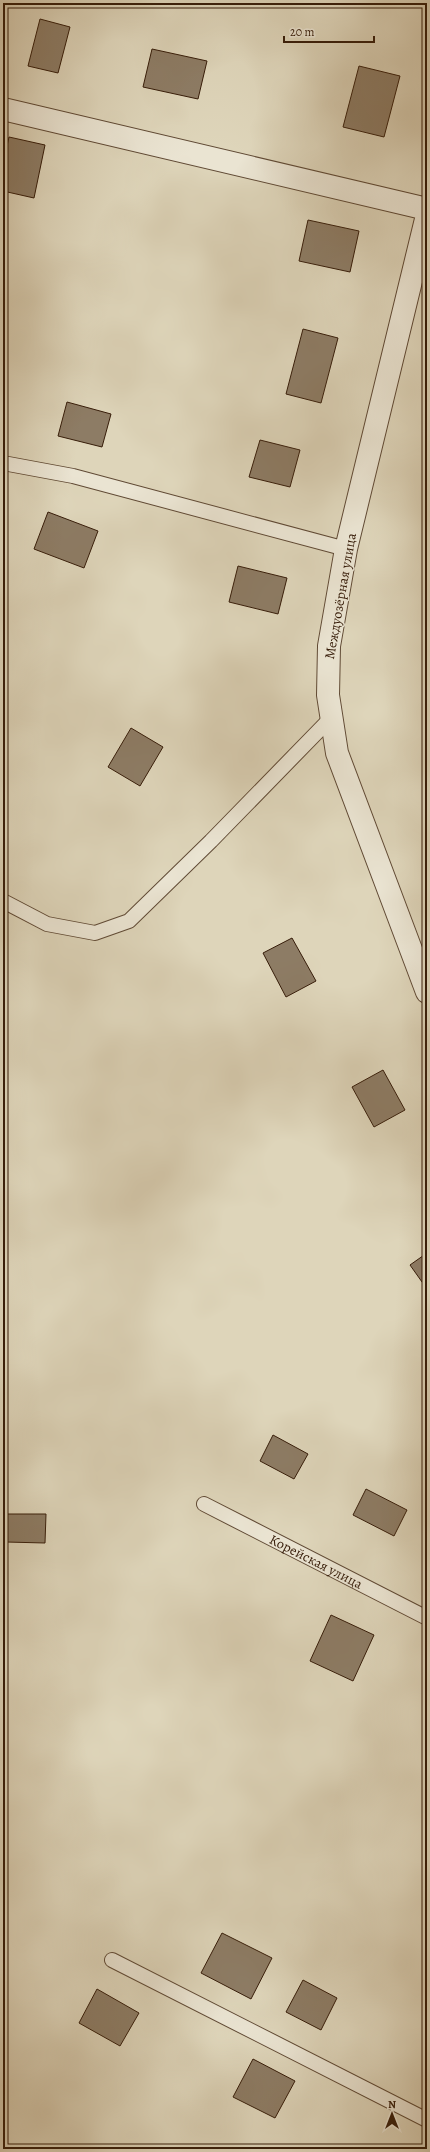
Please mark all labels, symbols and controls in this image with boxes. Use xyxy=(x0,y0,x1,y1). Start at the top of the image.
scale bar xyxy=(284,18,374,44)
text: 20 m xyxy=(290,24,314,40)
street label: Междуозёрная улица xyxy=(320,531,361,661)
street label: Корейская улица xyxy=(266,1530,366,1594)
north arrow xyxy=(372,2094,412,2134)
text: N xyxy=(388,2097,396,2112)

